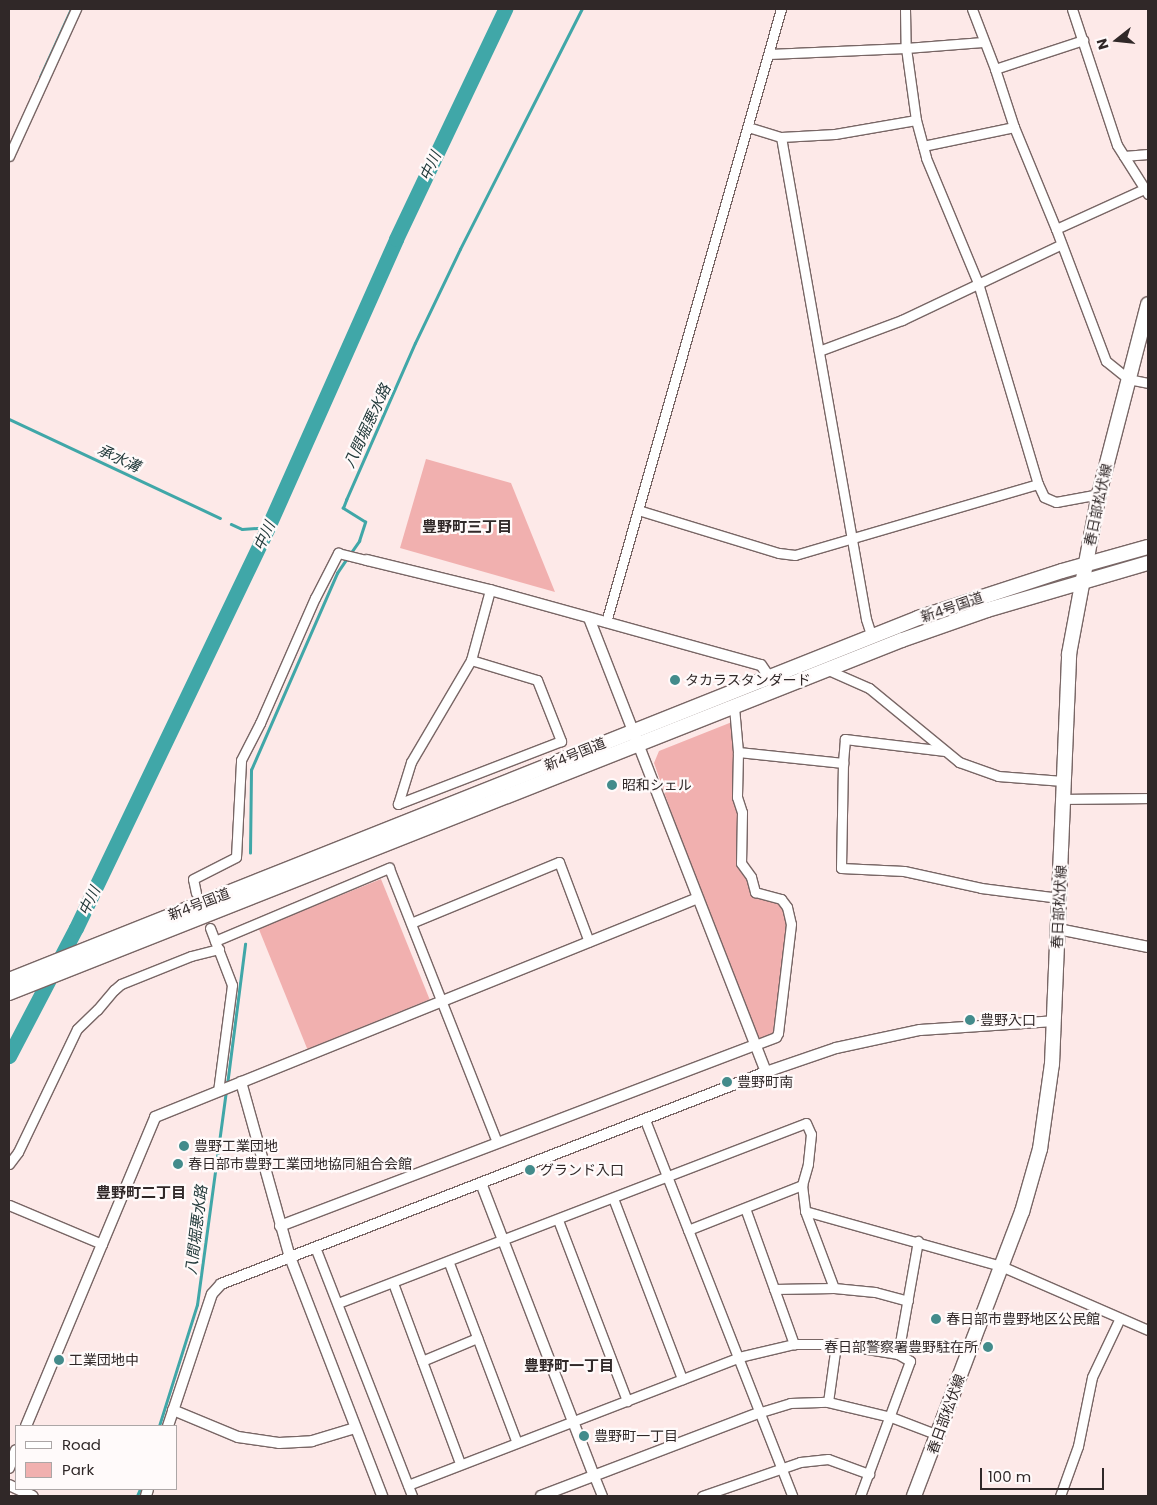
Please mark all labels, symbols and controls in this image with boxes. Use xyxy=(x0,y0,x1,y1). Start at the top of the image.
north arrow xyxy=(1092,15,1142,65)
text: N xyxy=(1092,36,1114,52)
water label: 中川 xyxy=(416,149,444,183)
water label: 八間堀悪水路 xyxy=(340,381,394,471)
water label: 承水溝 xyxy=(95,440,143,476)
street label: 春日部松伏線 xyxy=(1081,462,1115,548)
district label: 豊野町三丁目 xyxy=(422,518,512,536)
water label: 中川 xyxy=(250,519,278,553)
street label: 新4号国道 xyxy=(919,589,985,625)
place label: タカラスタンダード xyxy=(685,672,811,688)
marker: タカラスタンダード xyxy=(669,674,681,686)
street label: 新4号国道 xyxy=(542,734,608,774)
place label: 昭和シェル xyxy=(622,777,692,793)
marker: 昭和シェル xyxy=(606,779,618,791)
street label: 春日部松伏線 xyxy=(1048,865,1070,949)
water label: 中川 xyxy=(74,884,104,918)
street label: 新4号国道 xyxy=(166,885,232,923)
place label: 豊野入口 xyxy=(980,1012,1036,1028)
marker: 豊野入口 xyxy=(964,1014,976,1026)
place label: 豊野町南 xyxy=(737,1074,793,1090)
marker: 豊野町南 xyxy=(721,1076,733,1088)
place label: 豊野工業団地 xyxy=(194,1138,278,1154)
marker: 豊野工業団地 xyxy=(178,1140,190,1152)
place label: 春日部市豊野工業団地協同組合会館 xyxy=(188,1156,412,1172)
marker: 春日部市豊野工業団地協同組合会館 xyxy=(172,1158,184,1170)
place label: グランド入口 xyxy=(540,1162,624,1178)
marker: グランド入口 xyxy=(524,1164,536,1176)
district label: 豊野町二丁目 xyxy=(96,1184,186,1202)
water label: 八間堀悪水路 xyxy=(182,1184,210,1276)
place label: 春日部市豊野地区公民館 xyxy=(946,1311,1100,1327)
marker: 春日部市豊野地区公民館 xyxy=(930,1313,942,1325)
place label: 春日部警察署豊野駐在所 xyxy=(824,1339,978,1355)
marker: 春日部警察署豊野駐在所 xyxy=(982,1341,994,1353)
place label: 工業団地中 xyxy=(69,1352,139,1368)
marker: 工業団地中 xyxy=(53,1354,65,1366)
district label: 豊野町一丁目 xyxy=(524,1357,614,1375)
street label: 春日部松伏線 xyxy=(924,1372,968,1456)
legend xyxy=(15,1425,178,1490)
place label: 豊野町一丁目 xyxy=(594,1428,678,1444)
marker: 豊野町一丁目 xyxy=(578,1430,590,1442)
text: Road xyxy=(62,1434,101,1455)
scale bar xyxy=(982,1458,1106,1490)
text: Park xyxy=(62,1459,94,1480)
text: 100 m xyxy=(988,1466,1031,1487)

